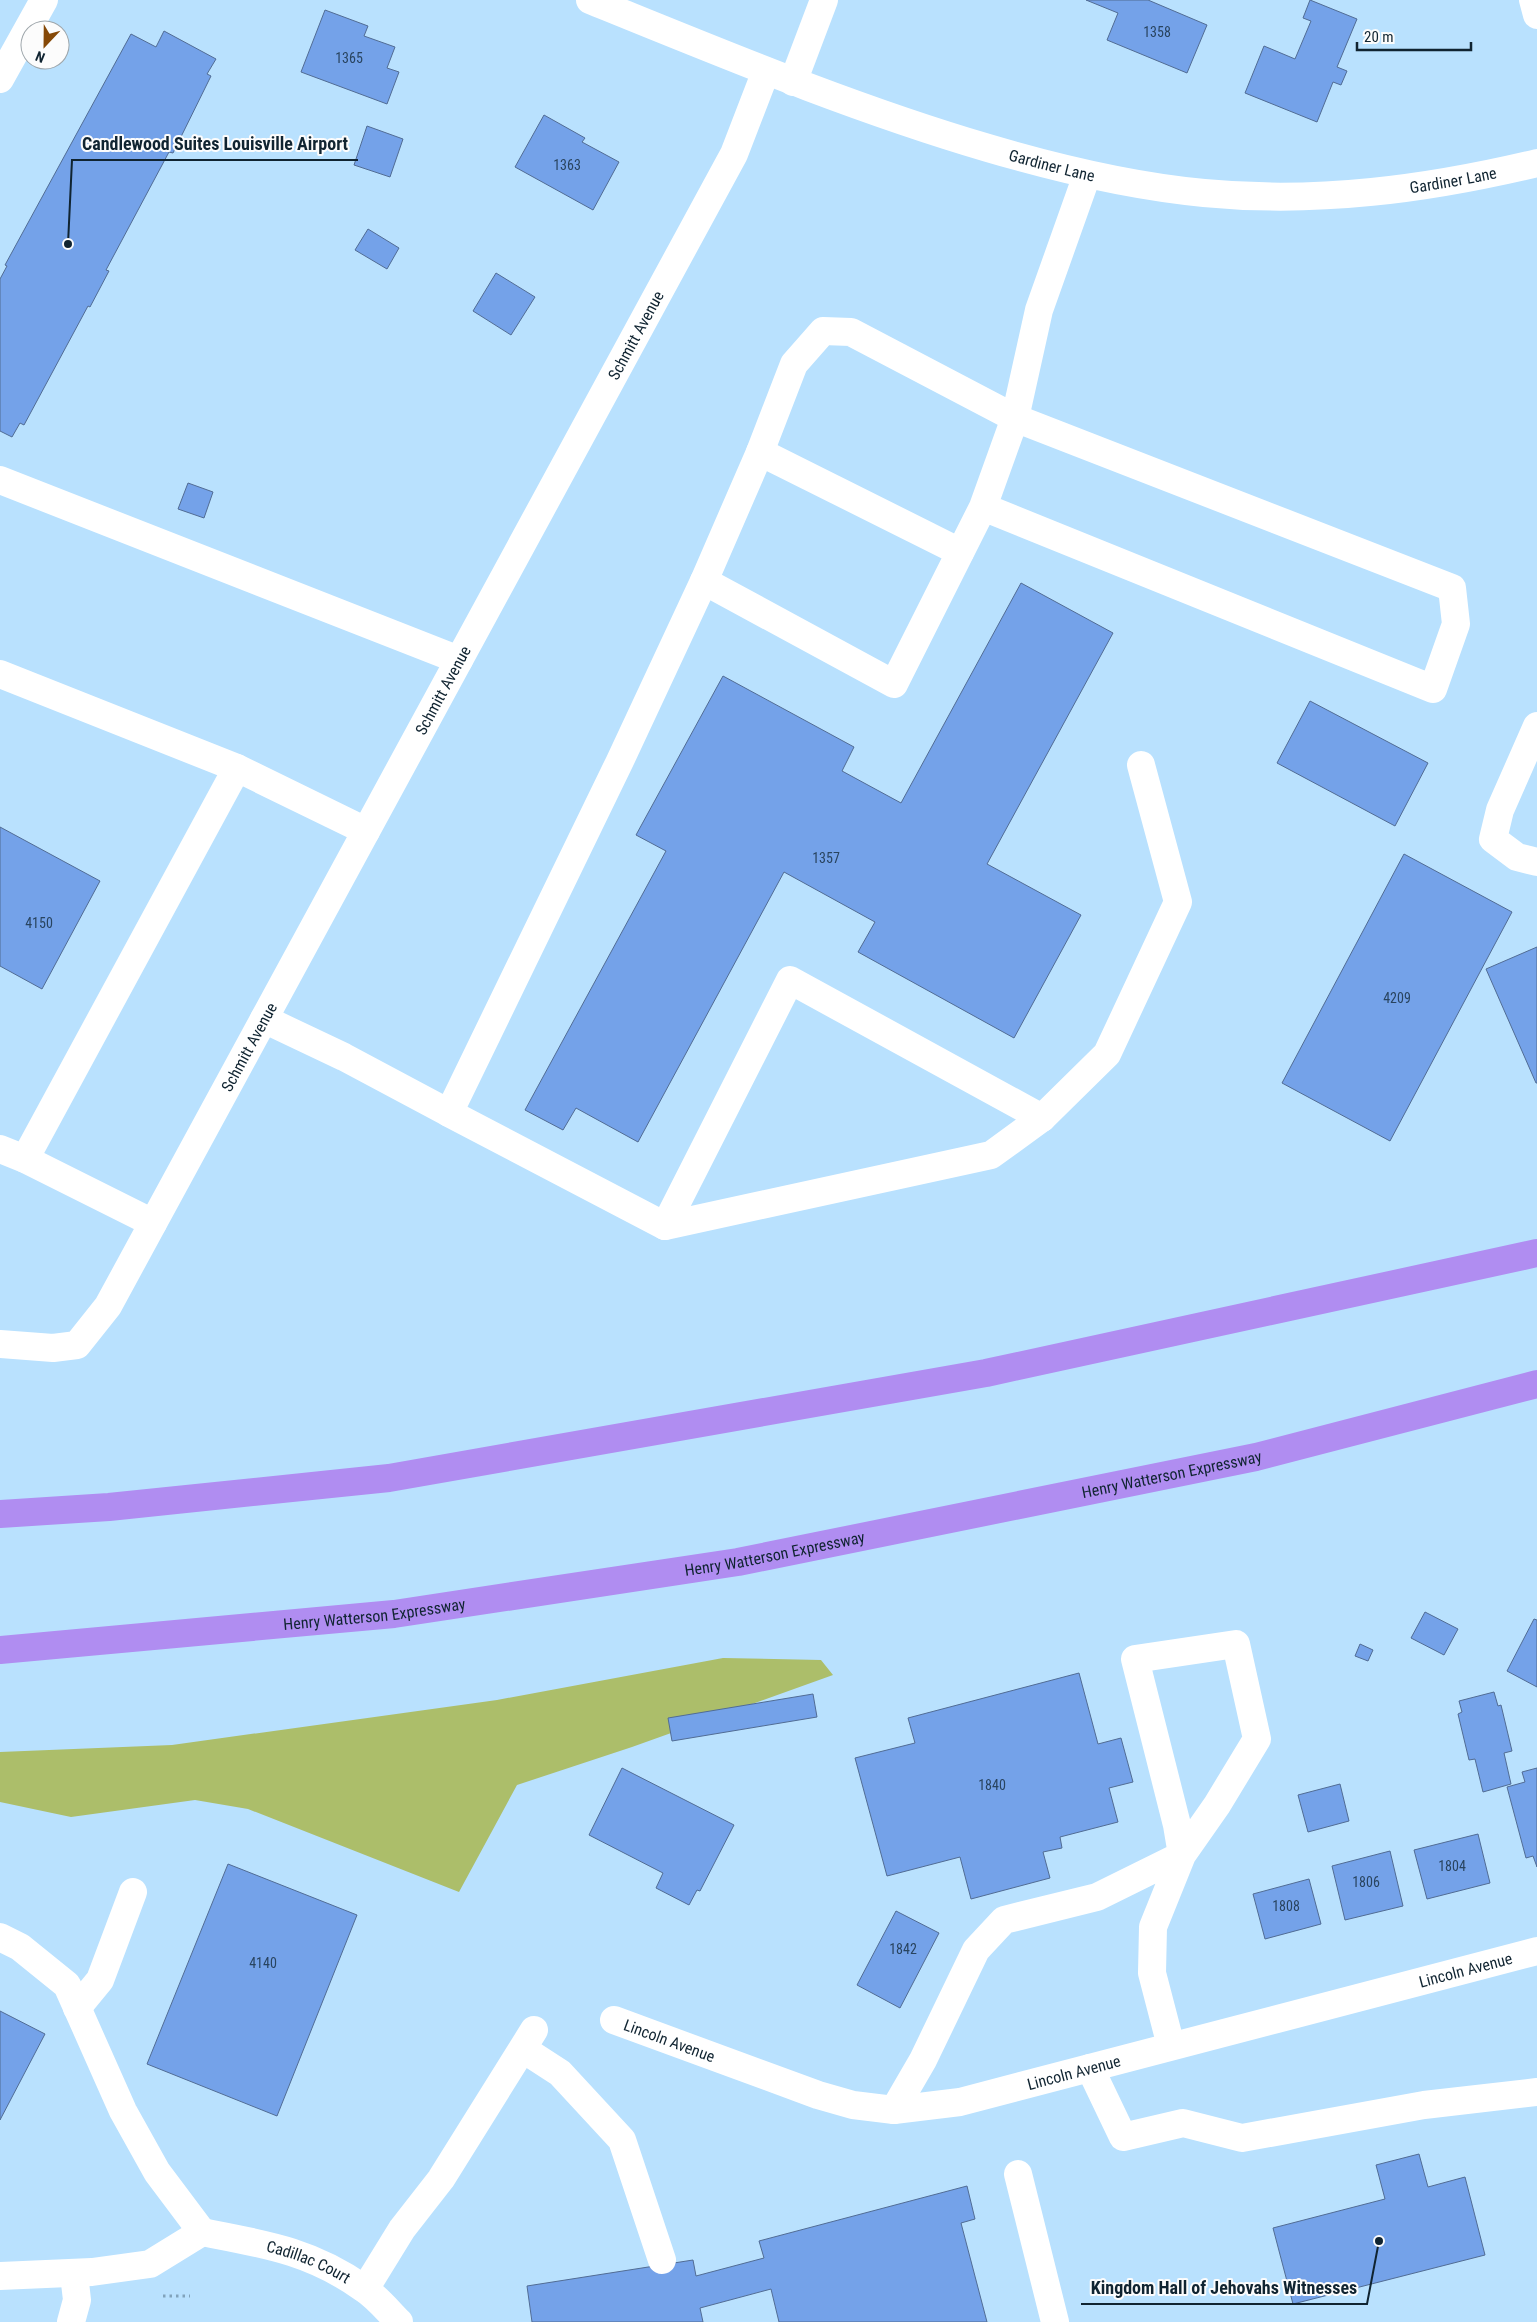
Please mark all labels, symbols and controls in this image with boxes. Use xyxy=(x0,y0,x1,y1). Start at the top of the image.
north arrow xyxy=(20,20,70,70)
scale bar xyxy=(1357,20,1471,52)
house number: 1358 xyxy=(1143,24,1171,40)
text: 20 m xyxy=(1364,28,1394,46)
text: N xyxy=(33,48,47,66)
house number: 1365 xyxy=(335,50,363,66)
callout: Candlewood Suites Louisville Airport xyxy=(72,127,358,160)
text: Candlewood Suites Louisville Airport xyxy=(82,133,349,154)
street label: Gardiner Lane xyxy=(1007,146,1096,185)
house number: 1363 xyxy=(553,157,581,173)
street label: Gardiner Lane xyxy=(1409,163,1498,197)
street label: Schmitt Avenue xyxy=(604,288,668,383)
street label: Schmitt Avenue xyxy=(411,643,475,738)
house number: 1357 xyxy=(812,850,840,866)
house number: 4150 xyxy=(25,915,53,931)
house number: 4209 xyxy=(1383,990,1411,1006)
street label: Schmitt Avenue xyxy=(217,999,281,1095)
street label: Henry Watterson Expressway xyxy=(1080,1447,1264,1502)
street label: Henry Watterson Expressway xyxy=(683,1527,867,1580)
street label: Henry Watterson Expressway xyxy=(282,1594,467,1634)
house number: 1840 xyxy=(978,1777,1006,1793)
house number: 1804 xyxy=(1438,1858,1466,1874)
house number: 1806 xyxy=(1352,1874,1380,1890)
house number: 1808 xyxy=(1272,1898,1300,1914)
house number: 1842 xyxy=(889,1941,917,1957)
street label: Lincoln Avenue xyxy=(1417,1949,1514,1992)
house number: 4140 xyxy=(249,1955,277,1971)
street label: Lincoln Avenue xyxy=(621,2015,717,2066)
street label: Lincoln Avenue xyxy=(1025,2051,1122,2094)
street label: Cadillac Court xyxy=(265,2237,354,2287)
callout: Kingdom Hall of Jehovahs Witnesses xyxy=(1081,2271,1367,2304)
text: Kingdom Hall of Jehovahs Witnesses xyxy=(1091,2277,1357,2298)

